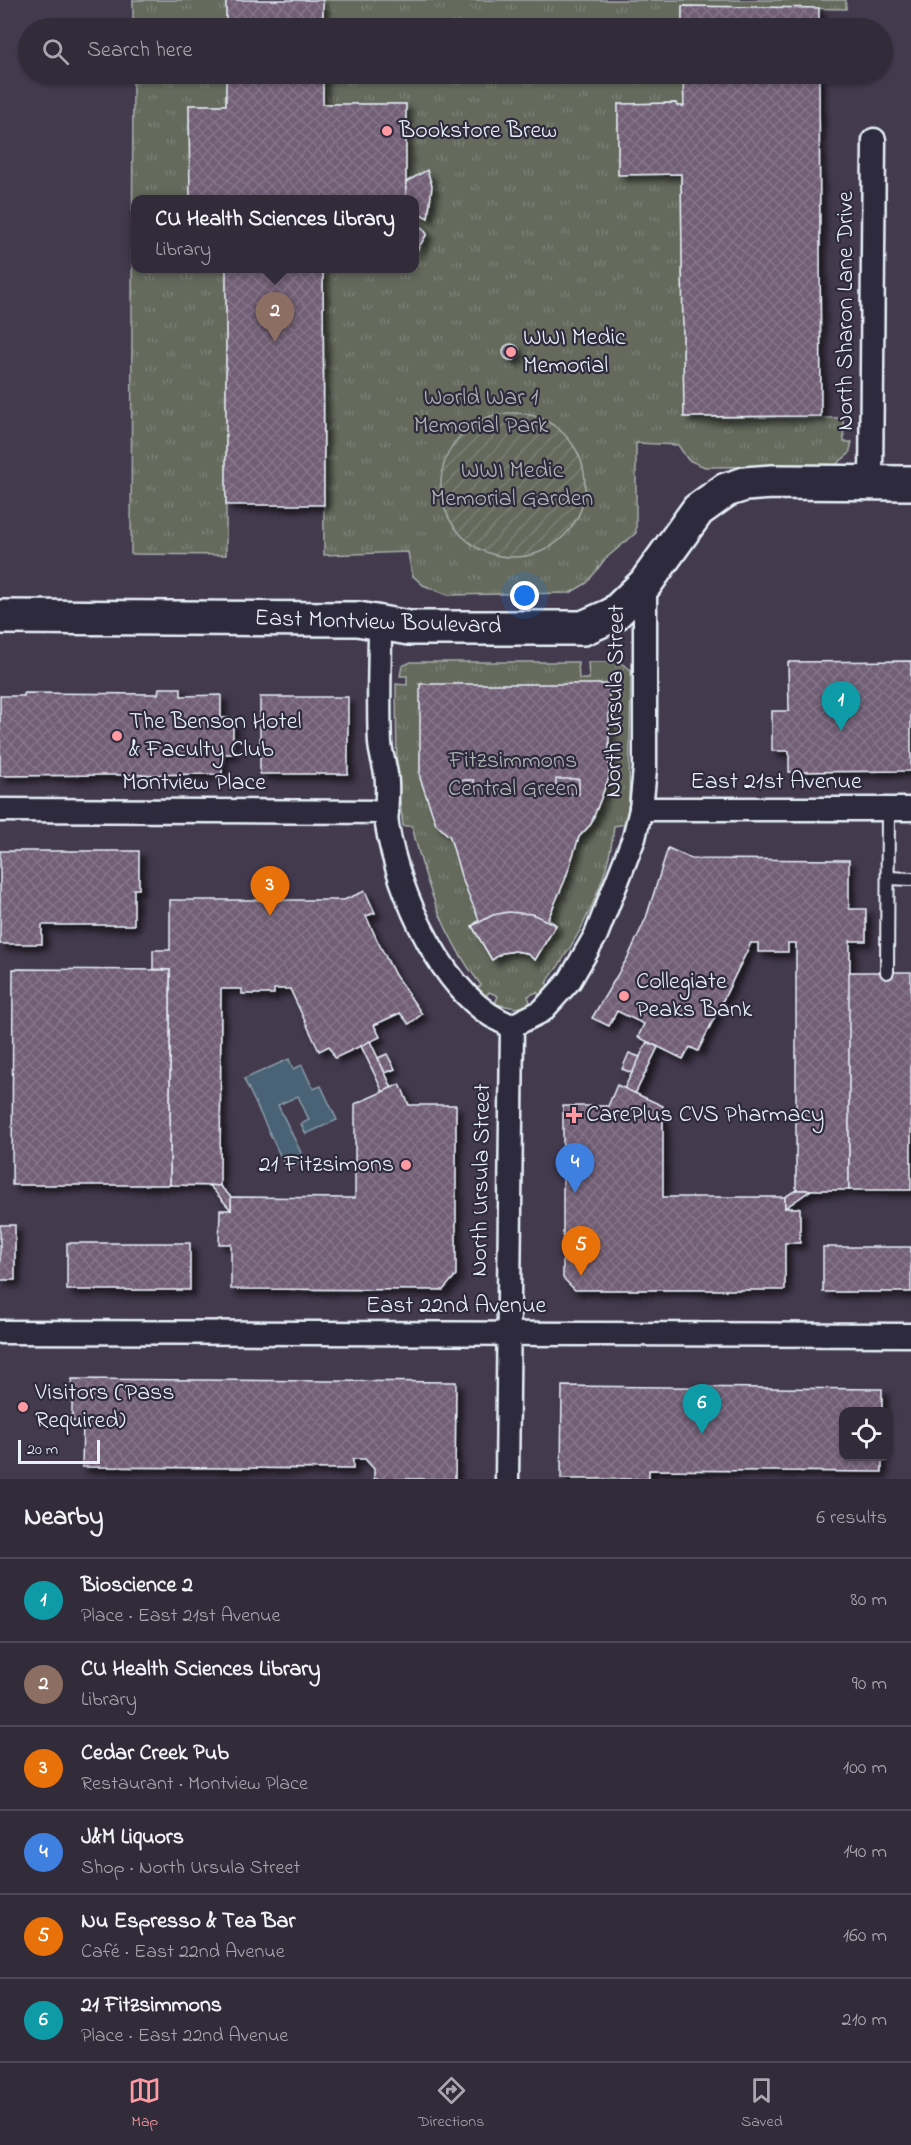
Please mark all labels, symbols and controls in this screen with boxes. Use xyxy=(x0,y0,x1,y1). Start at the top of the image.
search box xyxy=(18,18,893,84)
icon: search xyxy=(39,35,72,68)
text: Search here xyxy=(87,35,192,67)
place label: Bookstore Brew xyxy=(398,114,557,149)
marker: Bookstore Brew xyxy=(380,124,394,138)
street label: North Sharon Lane Drive xyxy=(829,191,864,431)
popup xyxy=(131,195,419,273)
text: CU Health Sciences Library xyxy=(155,204,395,236)
text: Library xyxy=(155,236,211,265)
pin: 2 xyxy=(256,292,294,342)
place label: WWI Medic Memorial xyxy=(523,321,626,384)
marker: WWI Medic Memorial xyxy=(504,345,518,359)
park label: World War 1 Memorial Park xyxy=(414,381,549,444)
park label: WWI Medic Memorial Garden xyxy=(431,454,593,517)
your location xyxy=(510,581,539,610)
street label: East Montview Boulevard xyxy=(254,601,503,645)
street label: North Ursula Street xyxy=(597,604,635,798)
pin: 1 xyxy=(822,682,860,731)
place label: The Benson Hotel & Faculty Club xyxy=(129,705,301,769)
marker: The Benson Hotel & Faculty Club xyxy=(110,729,124,743)
park label: Fitzsimmons Central Green xyxy=(448,744,578,807)
street label: East 21st Avenue xyxy=(690,765,862,800)
street label: Montview Place xyxy=(122,766,266,801)
pin: 3 xyxy=(250,866,290,916)
place label: Collegiate Peaks Bank xyxy=(636,965,753,1028)
marker: Collegiate Peaks Bank xyxy=(617,989,631,1003)
street label: North Ursula Street xyxy=(463,1083,501,1277)
place label: CarePlus CVS Pharmacy xyxy=(586,1098,824,1134)
marker: CarePlus CVS Pharmacy xyxy=(567,1108,581,1122)
pin: 4 xyxy=(556,1144,594,1193)
place label: 21 Fitzsimons xyxy=(259,1148,394,1183)
marker: 21 Fitzsimons xyxy=(399,1158,413,1172)
pin: 5 xyxy=(562,1226,600,1276)
street label: East 22nd Avenue xyxy=(366,1289,547,1324)
place label: Visitors (Pass Required) xyxy=(34,1376,175,1439)
pin: 6 xyxy=(682,1384,722,1434)
marker: Visitors (Pass Required) xyxy=(16,1400,30,1414)
map controls xyxy=(839,1407,893,1461)
button: locate xyxy=(839,1407,893,1461)
scale bar xyxy=(18,1437,100,1464)
text: 20 m xyxy=(27,1438,58,1462)
text: Nearby xyxy=(24,1499,103,1537)
text: 6 results xyxy=(816,1504,887,1533)
text: Bioscience 2 xyxy=(81,1570,193,1602)
text: 1 xyxy=(40,1586,47,1615)
text: 80 m xyxy=(850,1586,887,1615)
text: Place · East 21st Avenue xyxy=(81,1602,280,1631)
text: CU Health Sciences Library xyxy=(81,1654,320,1686)
text: 2 xyxy=(39,1670,48,1699)
text: 90 m xyxy=(852,1670,887,1699)
text: Library xyxy=(81,1686,137,1715)
text: Cedar Creek Pub xyxy=(81,1738,229,1770)
text: 3 xyxy=(39,1754,48,1783)
text: 100 m xyxy=(843,1754,887,1783)
text: Restaurant · Montview Place xyxy=(81,1770,308,1799)
text: J&M Liquors xyxy=(81,1822,184,1854)
text: 4 xyxy=(39,1838,48,1867)
text: 140 m xyxy=(843,1838,887,1867)
text: Shop · North Ursula Street xyxy=(81,1854,300,1883)
text: Nu Espresso & Tea Bar xyxy=(81,1906,295,1938)
text: 5 xyxy=(38,1922,49,1951)
text: 160 m xyxy=(843,1922,887,1951)
text: Café · East 22nd Avenue xyxy=(81,1938,285,1967)
text: 21 Fitzsimmons xyxy=(81,1990,222,2022)
text: 6 xyxy=(39,2006,48,2035)
text: 210 m xyxy=(842,2006,887,2035)
text: Place · East 22nd Avenue xyxy=(81,2022,288,2051)
tab: Map xyxy=(128,2074,161,2134)
tab: Directions xyxy=(418,2074,484,2134)
tab: Saved xyxy=(741,2074,783,2134)

